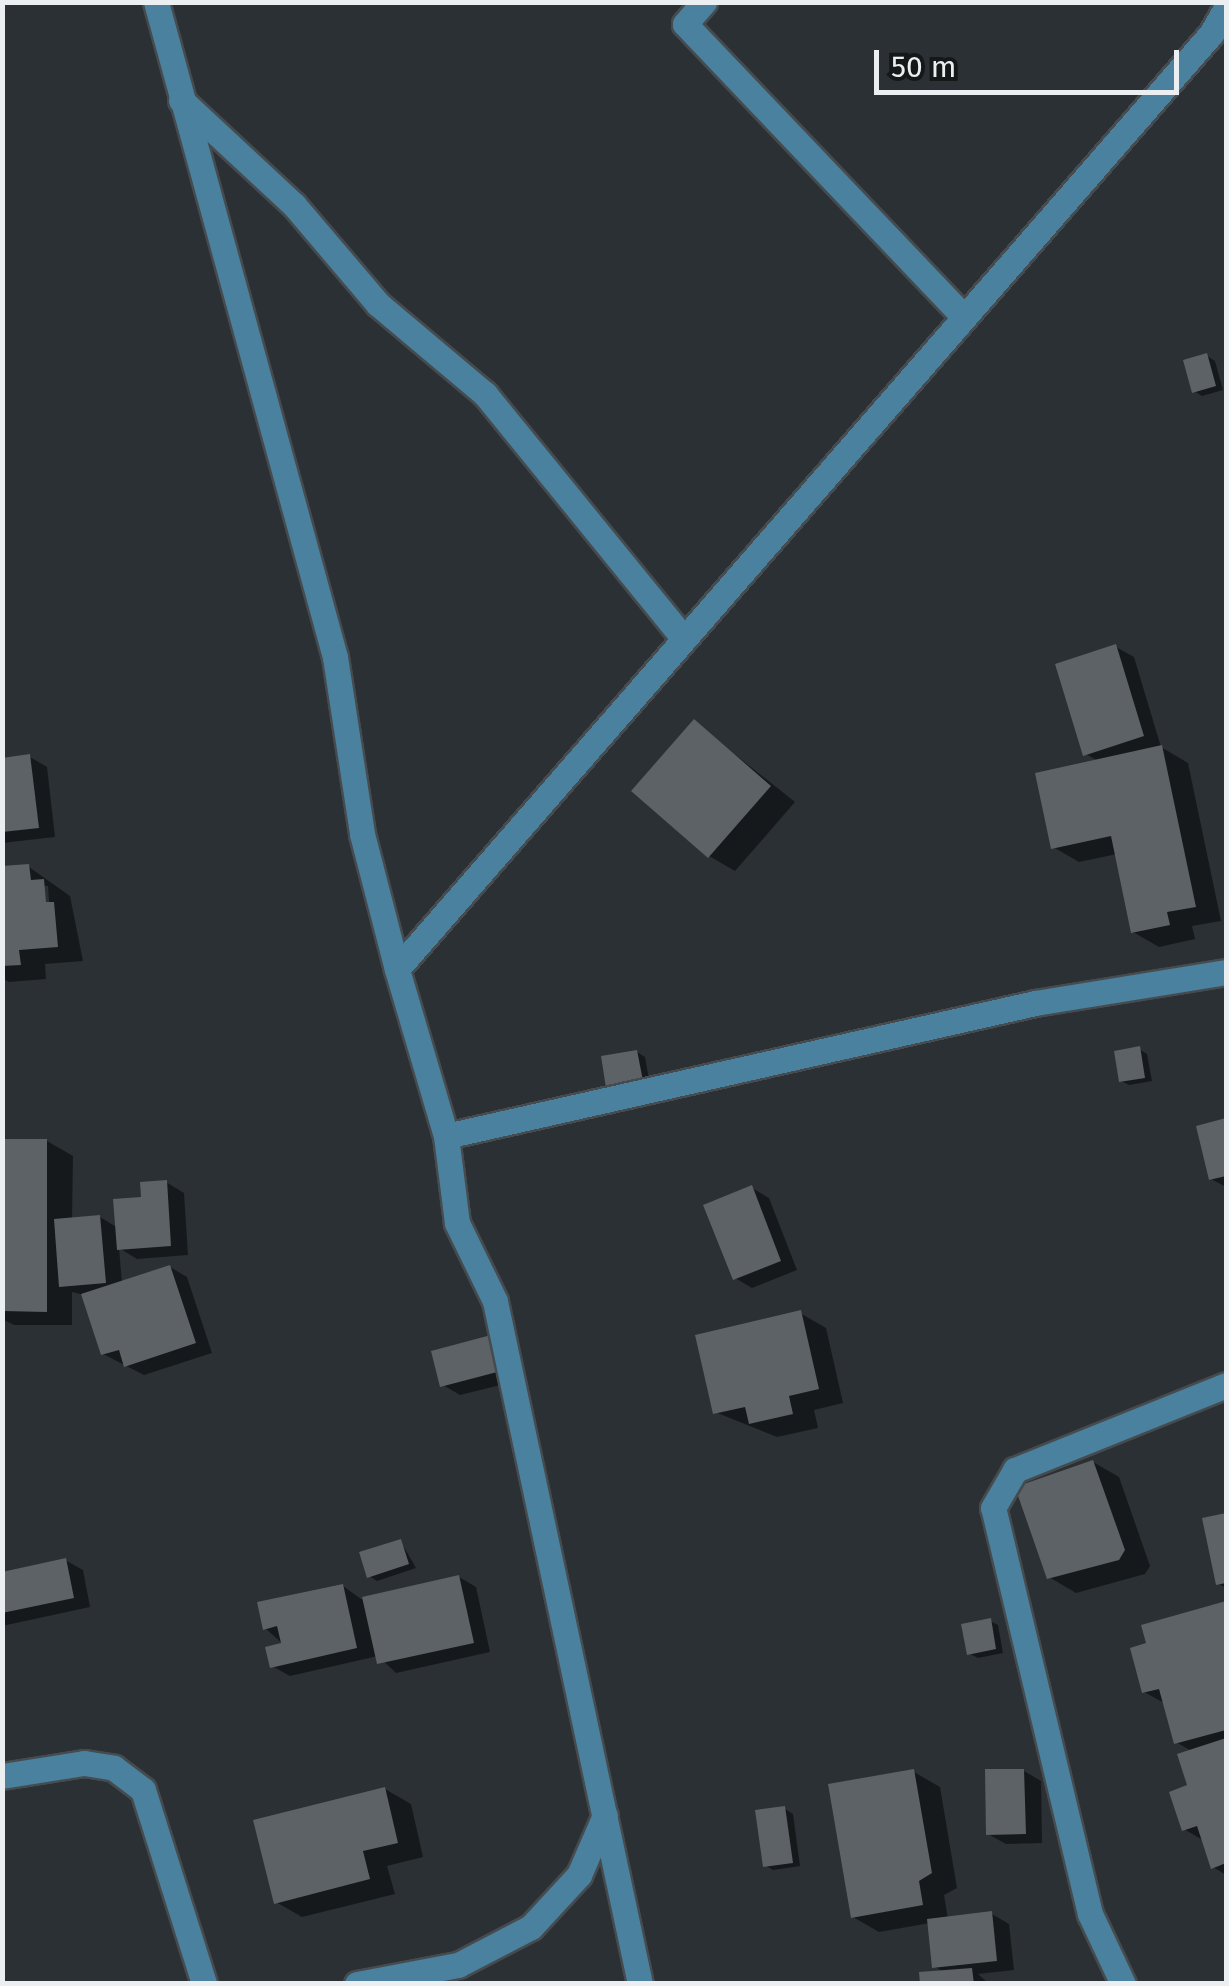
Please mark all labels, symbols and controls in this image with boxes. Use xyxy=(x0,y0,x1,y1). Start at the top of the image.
scale bar xyxy=(879,30,1184,92)
text: 50 m xyxy=(891,49,956,85)

